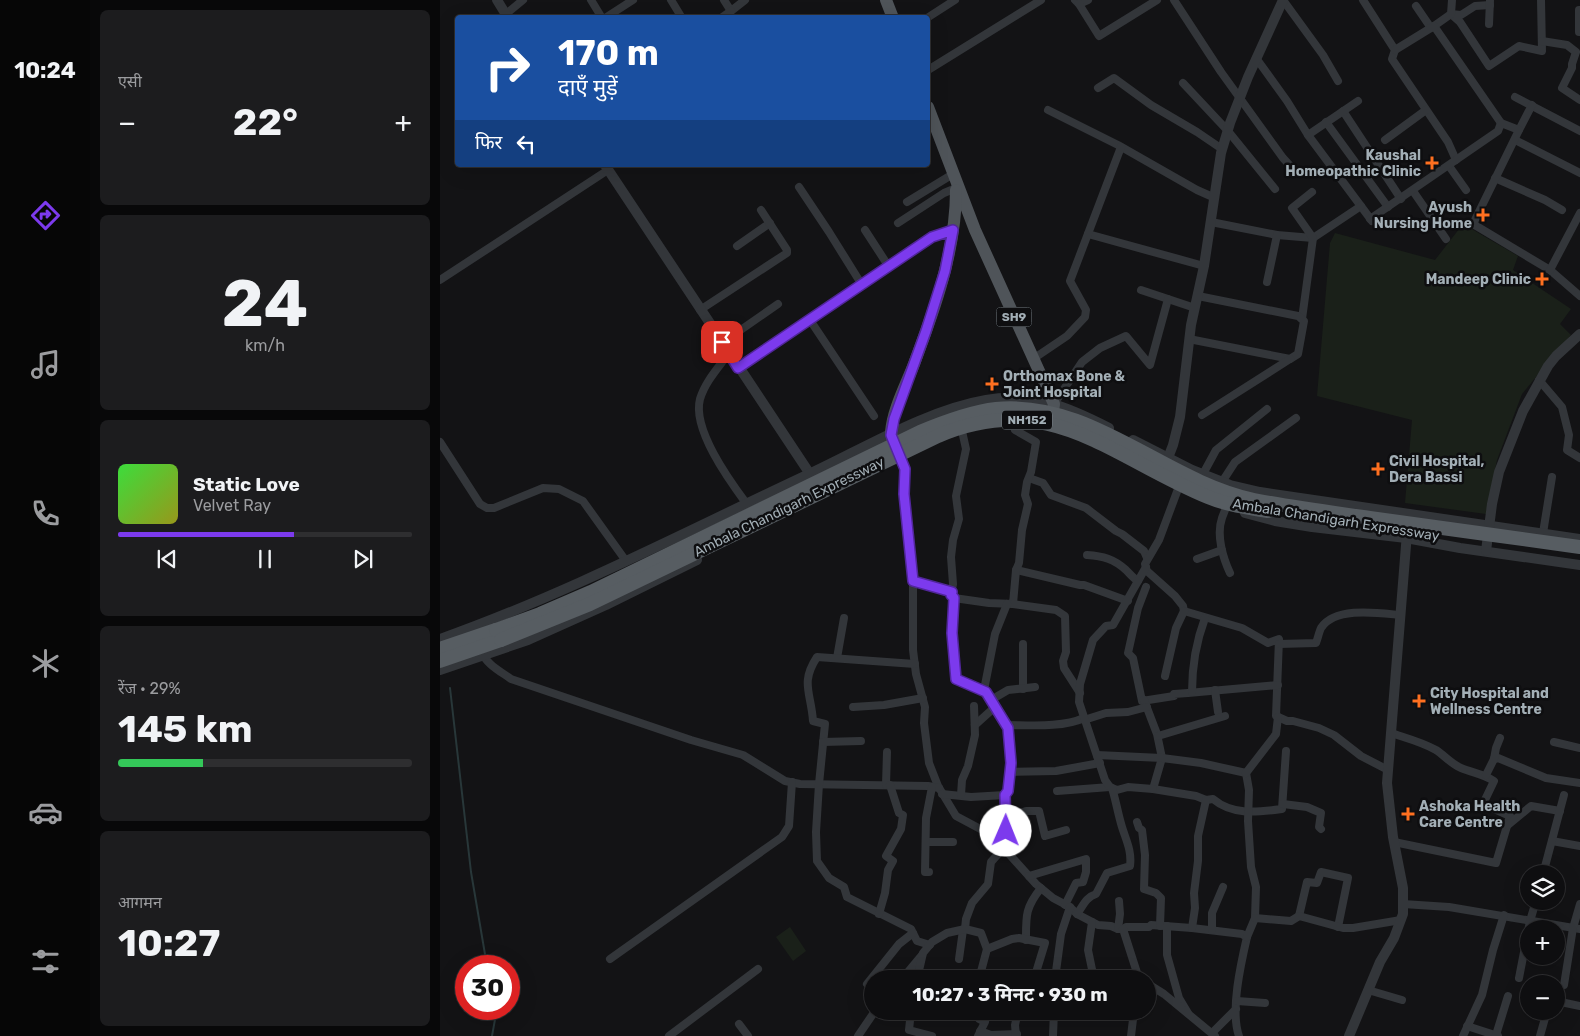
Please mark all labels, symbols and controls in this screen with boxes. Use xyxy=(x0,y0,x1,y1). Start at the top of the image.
text: 170 m xyxy=(558,32,659,74)
icon: right xyxy=(475,35,540,100)
text: 10:24 xyxy=(14,57,76,84)
text: एसी xyxy=(118,72,142,91)
text: दाएँ मुड़ें xyxy=(558,74,618,101)
text: 22° xyxy=(233,99,298,145)
text: − xyxy=(118,106,136,139)
text: + xyxy=(395,106,412,139)
icon: left xyxy=(512,130,540,158)
text: फिर xyxy=(475,131,502,154)
place label: Kaushal Homeopathic Clinic xyxy=(1285,147,1421,180)
marker: Kaushal Homeopathic Clinic xyxy=(1425,156,1439,170)
icon: directions xyxy=(28,198,63,233)
place label: Ayush Nursing Home xyxy=(1374,199,1472,232)
marker: Ayush Nursing Home xyxy=(1476,208,1490,222)
text: 24 xyxy=(222,265,308,342)
place label: Mandeep Clinic xyxy=(1426,271,1531,288)
marker: Mandeep Clinic xyxy=(1535,272,1549,286)
road number: SH9 xyxy=(996,308,1032,326)
pin xyxy=(701,321,743,363)
icon: arrive xyxy=(708,328,736,356)
text: km/h xyxy=(245,336,285,355)
icon: music xyxy=(28,347,63,382)
place label: Orthomax Bone & Joint Hospital xyxy=(1003,368,1126,401)
marker: Orthomax Bone & Joint Hospital xyxy=(985,377,999,391)
road number: NH152 xyxy=(1002,410,1052,430)
street label: Ambala Chandigarh Expressway xyxy=(691,453,887,561)
place label: Civil Hospital, Dera Bassi xyxy=(1389,453,1485,486)
marker: Civil Hospital, Dera Bassi xyxy=(1371,462,1385,476)
text: Static Love xyxy=(193,473,300,496)
street label: Ambala Chandigarh Expressway xyxy=(1231,495,1441,545)
icon: phone xyxy=(28,496,63,531)
text: Velvet Ray xyxy=(193,496,271,515)
icon: previous xyxy=(153,545,181,573)
icon: pause xyxy=(251,545,279,573)
icon: next xyxy=(349,545,377,573)
icon: climate xyxy=(28,646,63,681)
text: रेंज · 29% xyxy=(118,679,181,698)
place label: City Hospital and Wellness Centre xyxy=(1430,685,1549,718)
marker: City Hospital and Wellness Centre xyxy=(1412,694,1426,708)
text: 145 km xyxy=(118,706,253,752)
icon: car xyxy=(28,795,63,830)
place label: Ashoka Health Care Centre xyxy=(1419,798,1520,831)
position arrow xyxy=(979,804,1031,856)
marker: Ashoka Health Care Centre xyxy=(1401,807,1415,821)
map controls xyxy=(1520,865,1565,1020)
button: layers xyxy=(1520,865,1565,910)
text: आगमन xyxy=(118,893,162,912)
text: 10:27 xyxy=(118,920,220,966)
button: + xyxy=(1520,920,1565,965)
icon: filters xyxy=(28,944,63,979)
speed limit sign: 30 xyxy=(455,955,520,1020)
button: − xyxy=(1520,975,1565,1020)
text: 10:27 · 3 मिनट · 930 m xyxy=(912,983,1108,1006)

